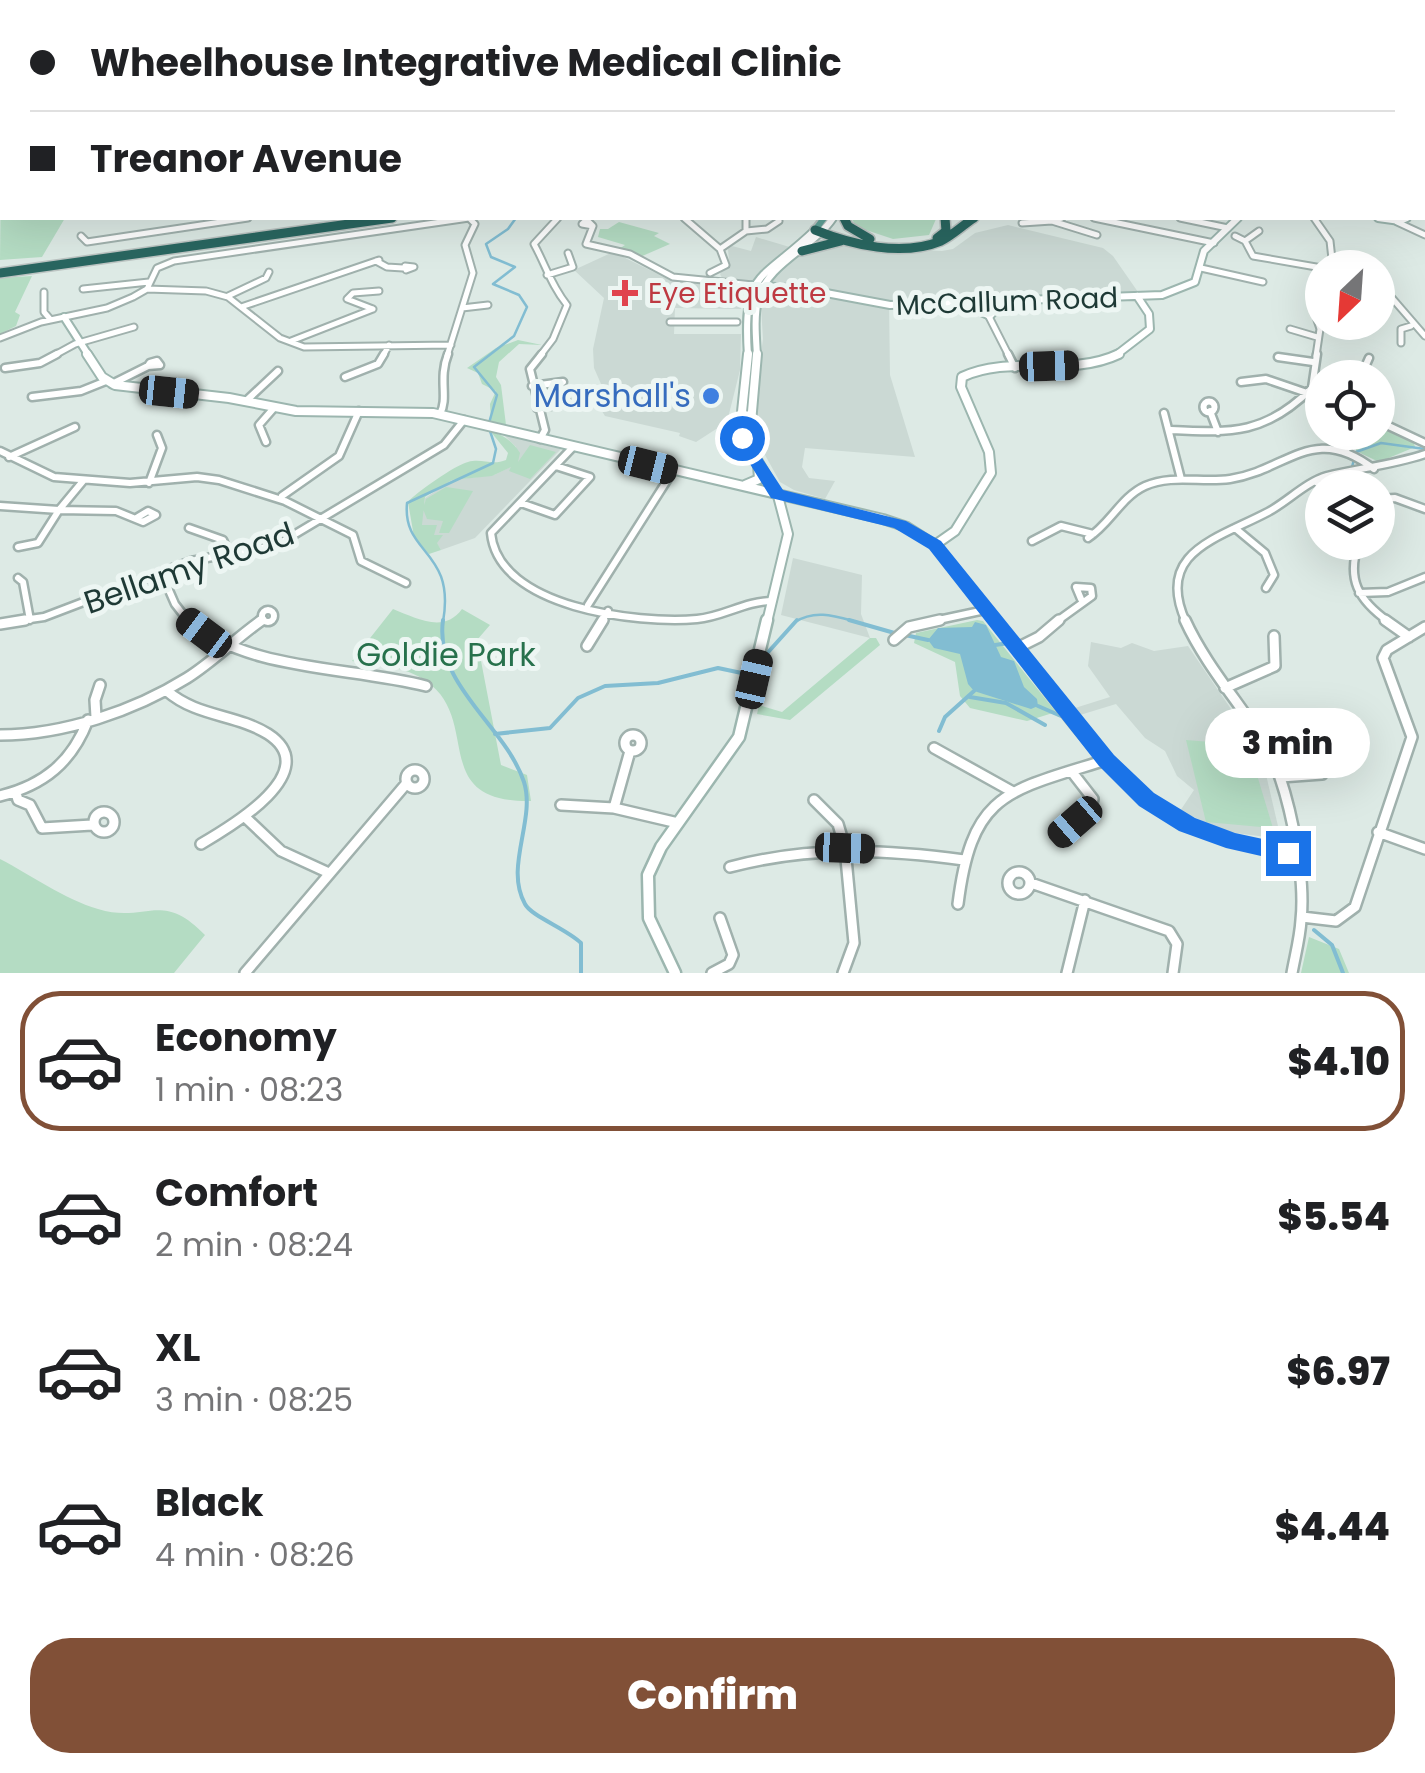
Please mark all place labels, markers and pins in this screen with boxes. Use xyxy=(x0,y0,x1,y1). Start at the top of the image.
place label: Eye Etiquette xyxy=(648,274,826,313)
marker: Eye Etiquette xyxy=(612,280,638,306)
place label: Marshall's xyxy=(534,373,691,418)
marker: Marshall's xyxy=(700,385,722,407)

